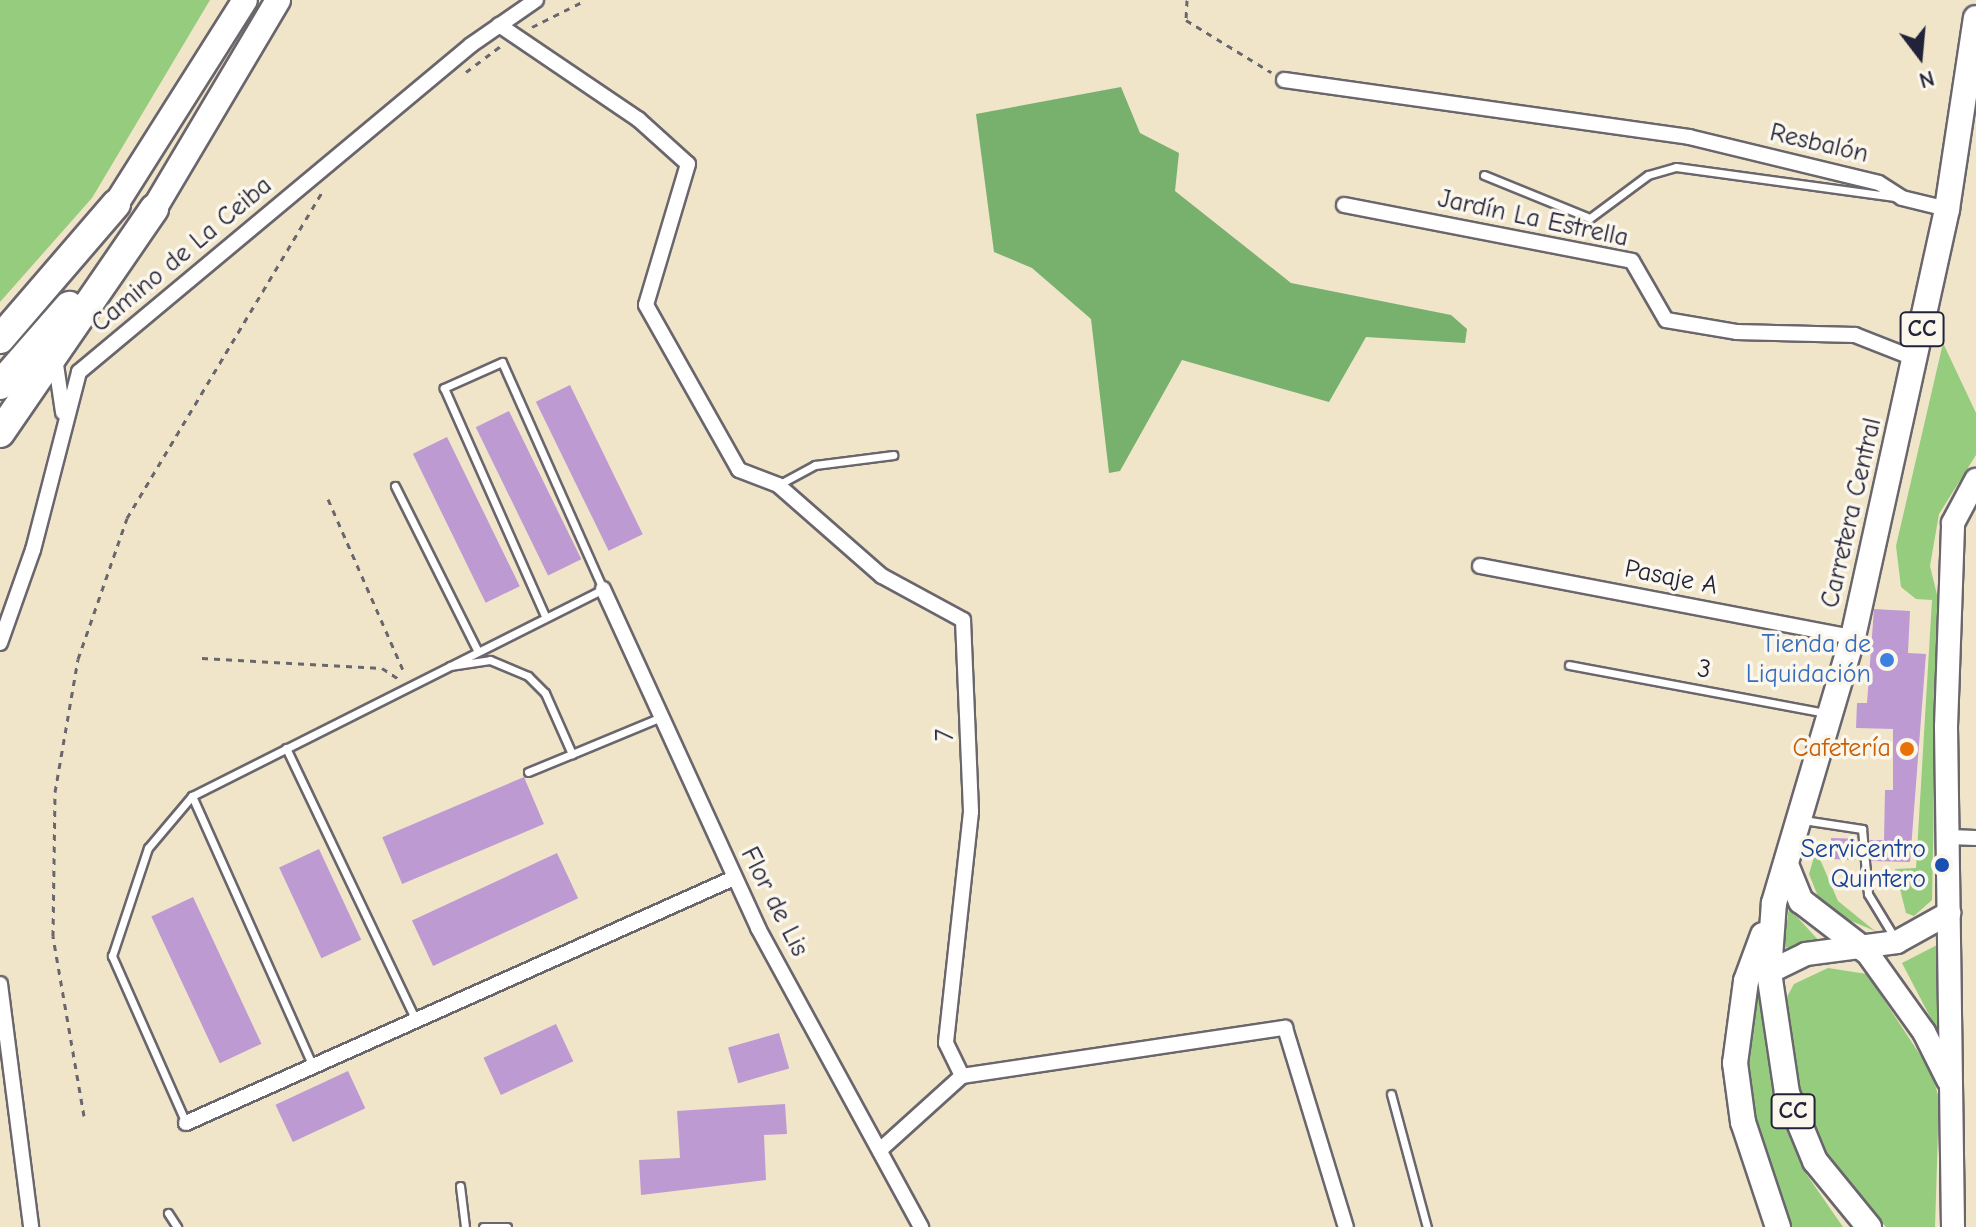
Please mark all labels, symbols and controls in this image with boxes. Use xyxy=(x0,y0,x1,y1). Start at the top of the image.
north arrow xyxy=(1880,16,1960,96)
text: N xyxy=(1916,65,1937,94)
street label: Resbalón xyxy=(1767,118,1871,170)
street label: Camino de La Ceiba xyxy=(85,170,279,340)
street label: Jardín La Estrella xyxy=(1435,184,1631,254)
road number: CC xyxy=(1898,309,1946,349)
street label: Carretera Central xyxy=(1815,415,1889,611)
street label: Pasaje A xyxy=(1622,554,1720,602)
place label: Tienda de Liquidación xyxy=(1746,629,1871,690)
marker: Tienda de Liquidación xyxy=(1878,651,1896,669)
street label: 3 xyxy=(1695,653,1713,687)
street label: 7 xyxy=(930,729,962,741)
place label: Cafetería xyxy=(1792,733,1891,765)
marker: Cafetería xyxy=(1898,740,1916,758)
place label: Servicentro Quintero xyxy=(1801,834,1926,896)
street label: Flor de Lis xyxy=(733,842,815,962)
marker: Servicentro Quintero xyxy=(1933,856,1951,874)
road number: CC xyxy=(1769,1091,1817,1131)

